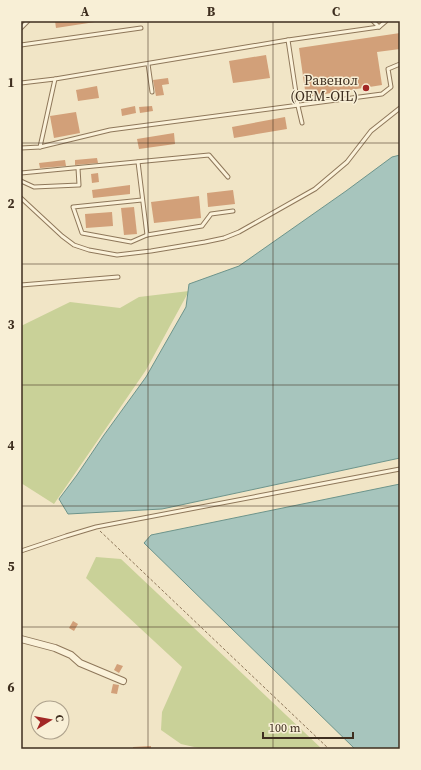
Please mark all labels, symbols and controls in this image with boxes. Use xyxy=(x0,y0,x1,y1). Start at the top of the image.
text: A xyxy=(81,3,90,20)
text: B xyxy=(207,3,216,20)
text: C xyxy=(332,3,340,20)
place label: Равенол (OEM-OIL) xyxy=(290,70,358,106)
text: 1 xyxy=(7,74,15,91)
marker: Равенол (OEM-OIL) xyxy=(361,83,371,93)
text: 2 xyxy=(7,195,15,212)
text: 3 xyxy=(7,316,15,333)
text: 4 xyxy=(7,437,15,454)
text: 5 xyxy=(7,558,15,575)
text: 6 xyxy=(7,679,15,696)
north arrow xyxy=(30,700,70,740)
text: С xyxy=(51,713,67,723)
scale bar xyxy=(263,714,353,740)
text: 100 m xyxy=(269,720,301,736)

